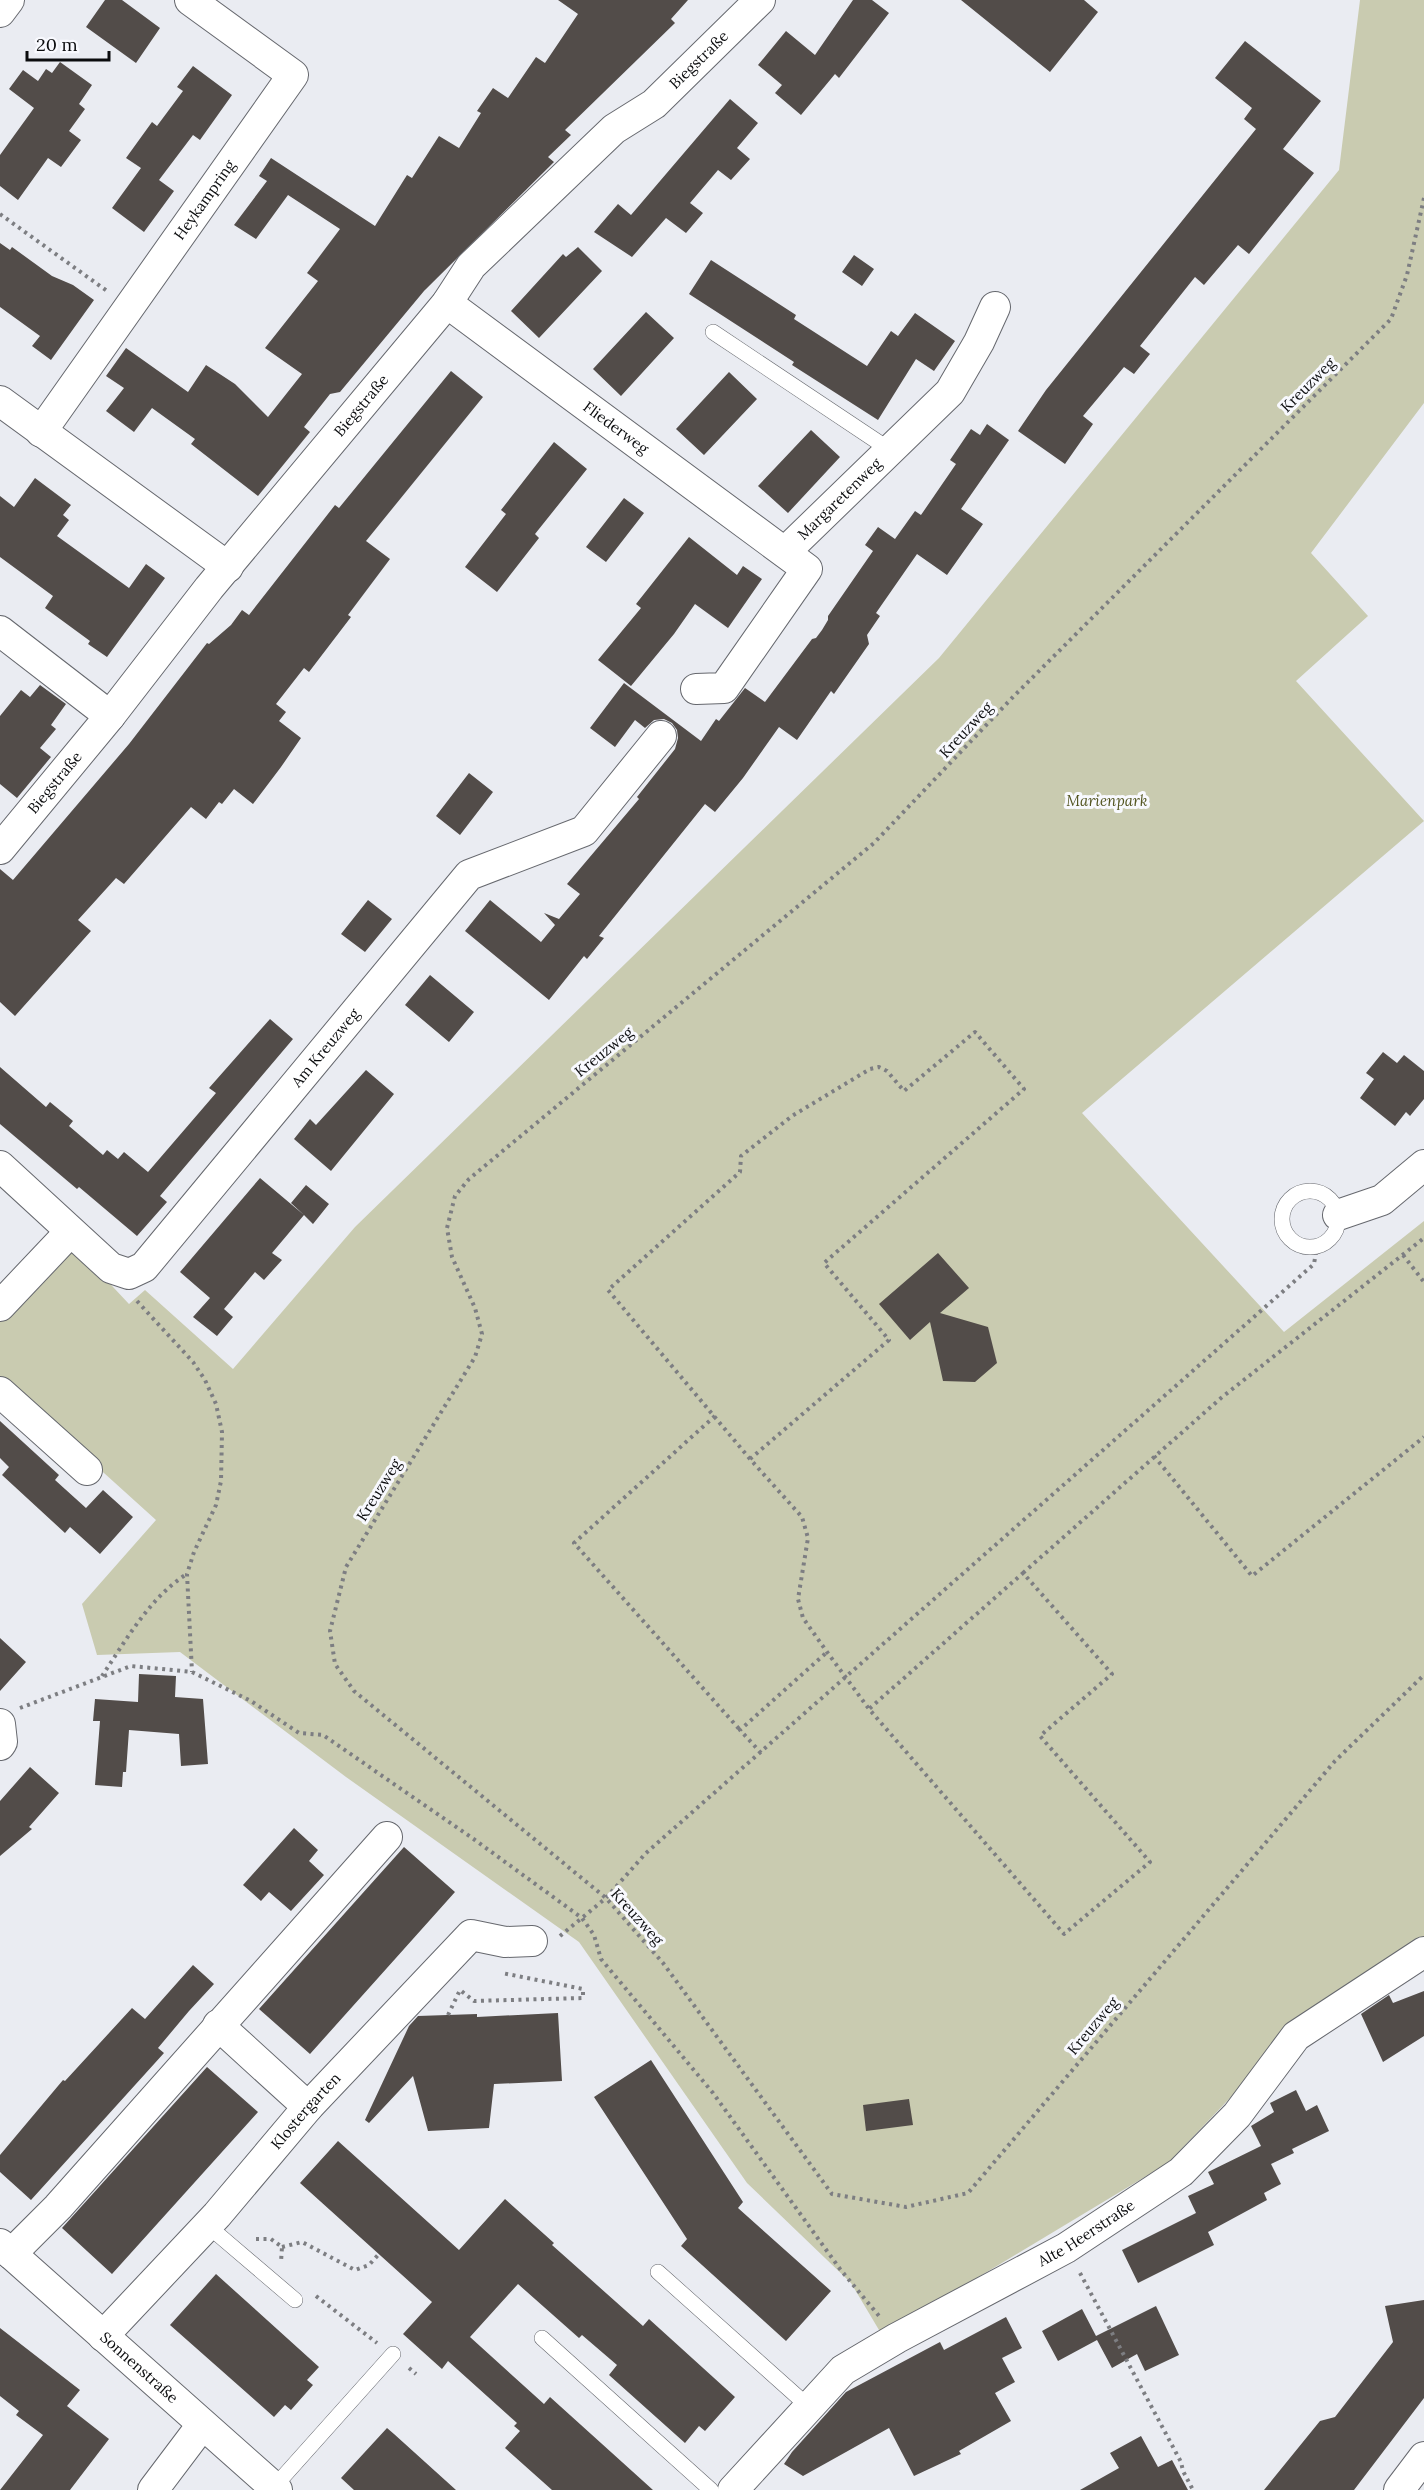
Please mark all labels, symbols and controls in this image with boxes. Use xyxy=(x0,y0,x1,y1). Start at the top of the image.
scale bar xyxy=(27,24,110,62)
street label: Biegstraße xyxy=(665,26,732,93)
text: 20 m xyxy=(36,33,78,56)
street label: Heykampring xyxy=(170,155,240,243)
street label: Kreuzweg xyxy=(1276,353,1339,416)
street label: Biegstraße xyxy=(330,370,392,440)
street label: Fliederweg xyxy=(580,397,653,458)
street label: Margaretenweg xyxy=(793,453,886,544)
street label: Kreuzweg xyxy=(935,697,997,762)
street label: Biegstraße xyxy=(23,747,86,817)
park label: Marienpark xyxy=(1066,791,1148,810)
street label: Am Kreuzweg xyxy=(287,1004,364,1091)
street label: Kreuzweg xyxy=(571,1022,637,1081)
street label: Kreuzweg xyxy=(352,1455,405,1524)
street label: Kreuzweg xyxy=(607,1884,668,1949)
street label: Kreuzweg xyxy=(1063,1992,1123,2058)
street label: Klostergarten xyxy=(266,2068,345,2153)
street label: Alte Heerstraße xyxy=(1034,2195,1138,2271)
street label: Sonnenstraße xyxy=(96,2327,182,2407)

